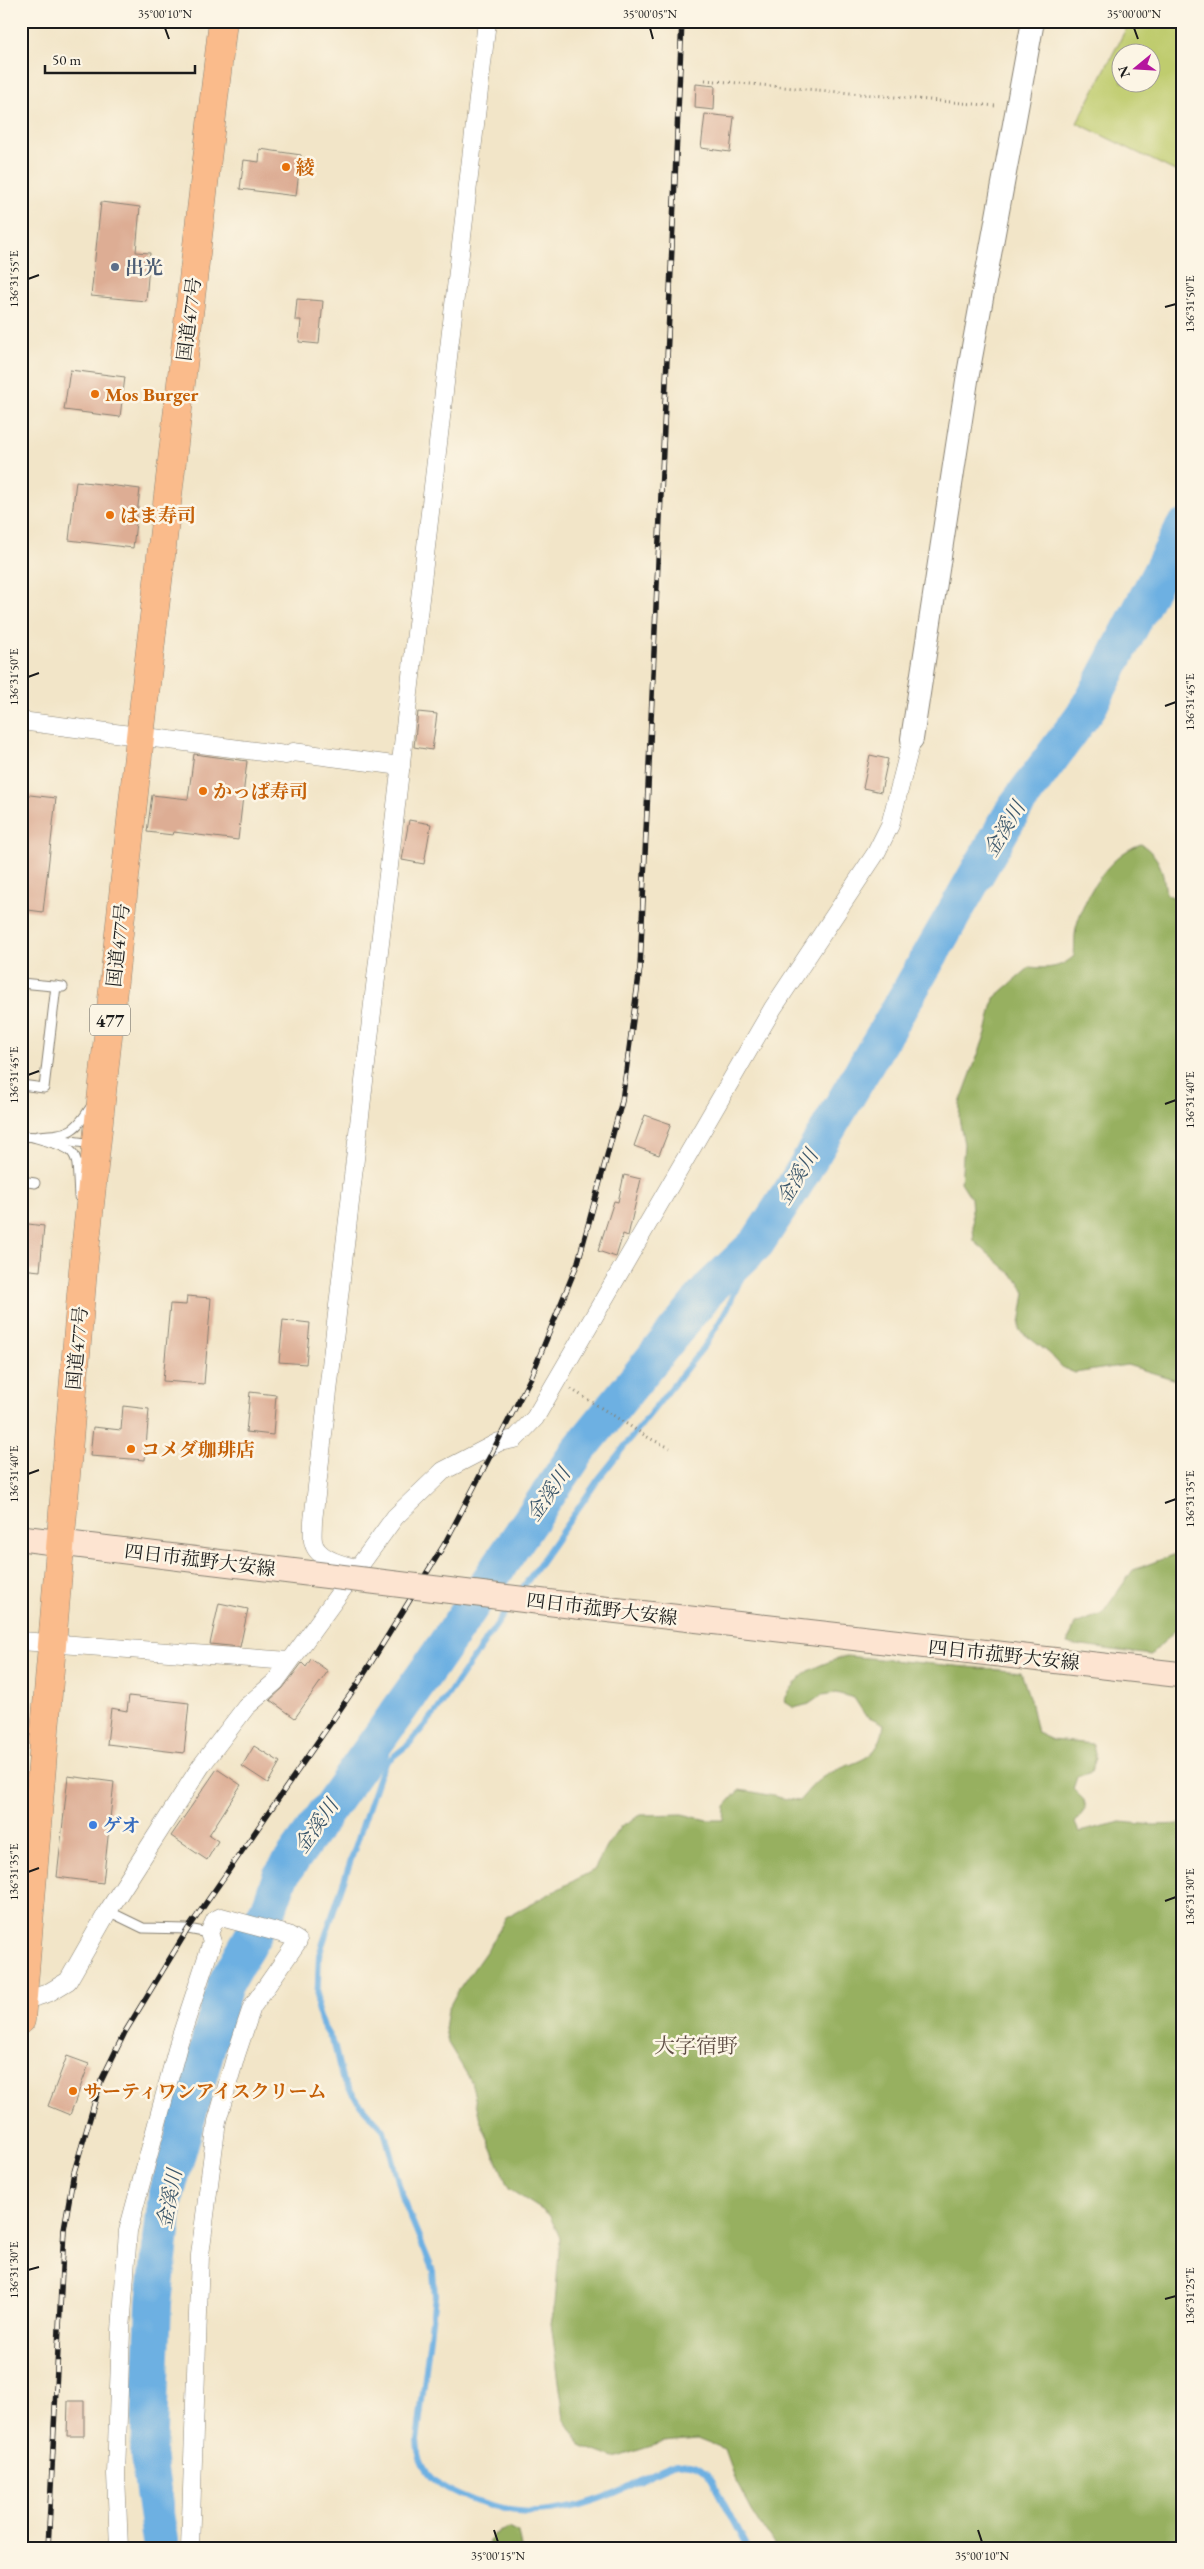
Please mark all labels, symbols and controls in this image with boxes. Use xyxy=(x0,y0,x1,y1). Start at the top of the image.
text: 35°00'10"N xyxy=(138,6,192,22)
text: 35°00'05"N xyxy=(623,6,677,22)
text: 35°00'00"N xyxy=(1107,6,1161,22)
scale bar xyxy=(45,42,195,74)
north arrow xyxy=(1112,42,1162,92)
text: 50 m xyxy=(52,50,81,69)
text: N xyxy=(1113,63,1134,80)
place label: 綾 xyxy=(296,155,315,180)
marker: 綾 xyxy=(280,161,292,173)
text: 136°31'55"E xyxy=(6,250,22,307)
place label: 出光 xyxy=(125,255,163,280)
marker: 出光 xyxy=(109,261,121,273)
text: 136°31'50"E xyxy=(1182,275,1198,332)
street label: 国道477号 xyxy=(171,276,207,362)
place label: Mos Burger xyxy=(105,382,198,407)
marker: Mos Burger xyxy=(89,388,101,400)
place label: はま寿司 xyxy=(120,503,196,528)
marker: はま寿司 xyxy=(104,509,116,521)
text: 136°31'50"E xyxy=(6,648,22,705)
text: 136°31'45"E xyxy=(1182,673,1198,730)
place label: かっぱ寿司 xyxy=(213,779,308,804)
marker: かっぱ寿司 xyxy=(197,785,209,797)
water label: 金溪川 xyxy=(977,795,1032,861)
street label: 国道477号 xyxy=(101,902,135,988)
road number: 477 xyxy=(90,1004,130,1036)
text: 136°31'45"E xyxy=(6,1046,22,1103)
text: 136°31'40"E xyxy=(1182,1071,1198,1128)
water label: 金溪川 xyxy=(770,1143,825,1209)
street label: 国道477号 xyxy=(61,1305,93,1391)
place label: コメダ珈琲店 xyxy=(141,1437,255,1462)
marker: コメダ珈琲店 xyxy=(125,1443,137,1455)
text: 136°31'40"E xyxy=(6,1445,22,1502)
water label: 金溪川 xyxy=(520,1460,577,1526)
text: 136°31'35"E xyxy=(1182,1470,1198,1527)
street label: 四日市菰野大安線 xyxy=(123,1538,277,1582)
street label: 四日市菰野大安線 xyxy=(525,1587,679,1631)
street label: 四日市菰野大安線 xyxy=(927,1635,1081,1675)
water label: 金溪川 xyxy=(288,1792,345,1858)
place label: ゲオ xyxy=(103,1813,141,1838)
marker: ゲオ xyxy=(87,1819,99,1831)
text: 136°31'35"E xyxy=(6,1843,22,1900)
text: 136°31'30"E xyxy=(1182,1868,1198,1925)
district label: 大字宿野 xyxy=(654,2032,738,2059)
place label: サーティワンアイスクリーム xyxy=(83,2079,327,2104)
marker: サーティワンアイスクリーム xyxy=(67,2085,79,2097)
water label: 金溪川 xyxy=(151,2165,188,2231)
text: 136°31'30"E xyxy=(6,2241,22,2298)
text: 136°31'25"E xyxy=(1182,2267,1198,2324)
text: 35°00'15"N xyxy=(471,2548,525,2564)
text: 35°00'10"N xyxy=(955,2548,1009,2564)

